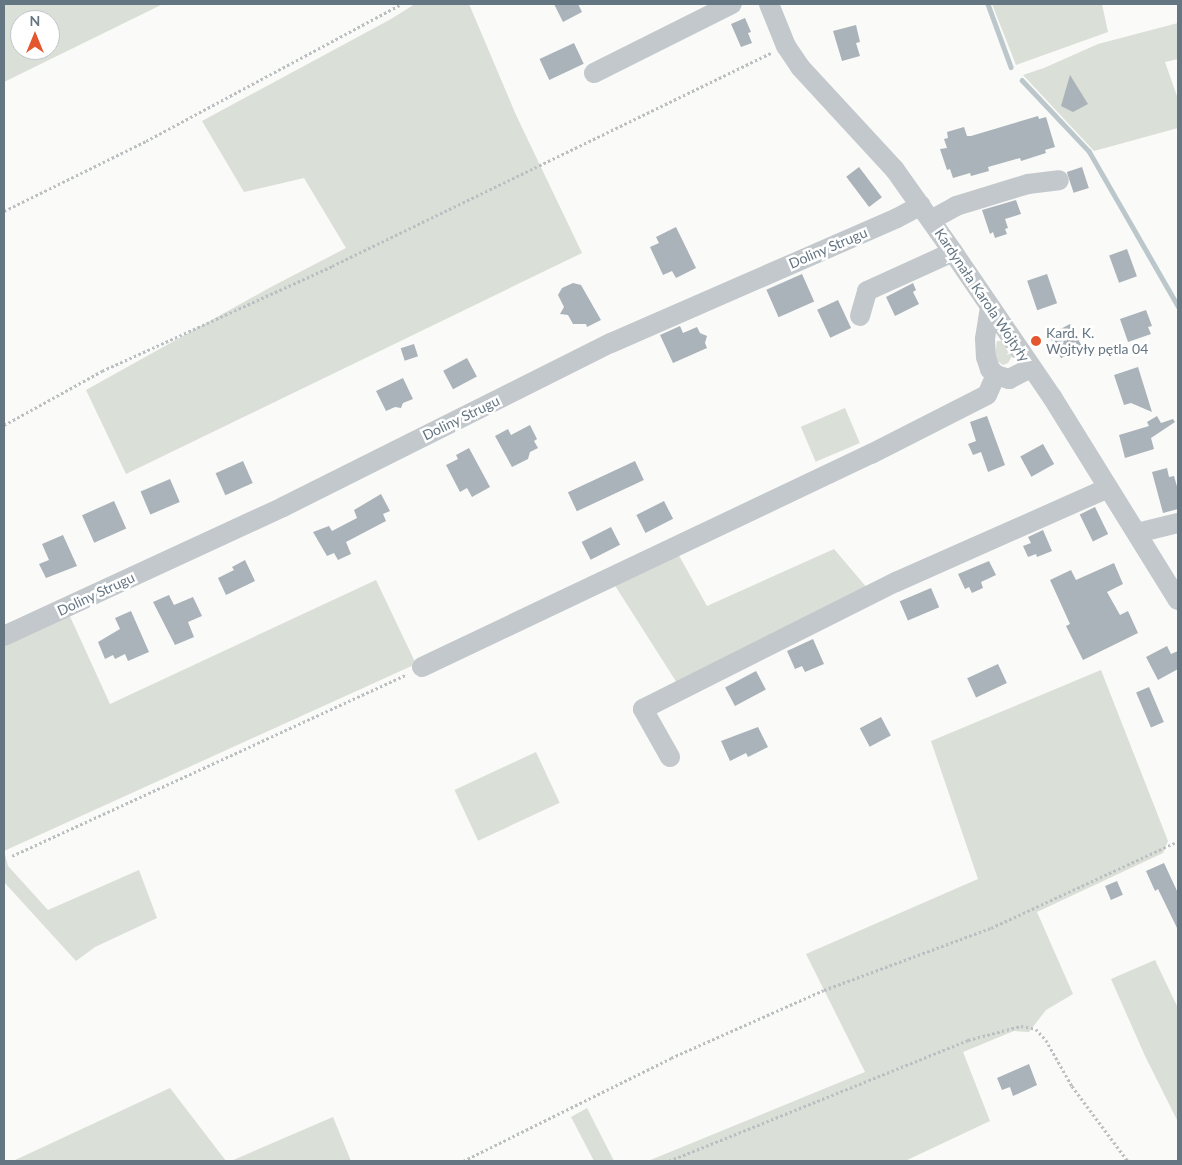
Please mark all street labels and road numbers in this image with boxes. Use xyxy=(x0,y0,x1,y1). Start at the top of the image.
street label: Doliny Strugu xyxy=(786,224,870,272)
street label: Kardynała Karola Wojtyły xyxy=(931,225,1033,365)
street label: Doliny Strugu xyxy=(420,392,502,444)
street label: Doliny Strugu xyxy=(54,569,138,619)

